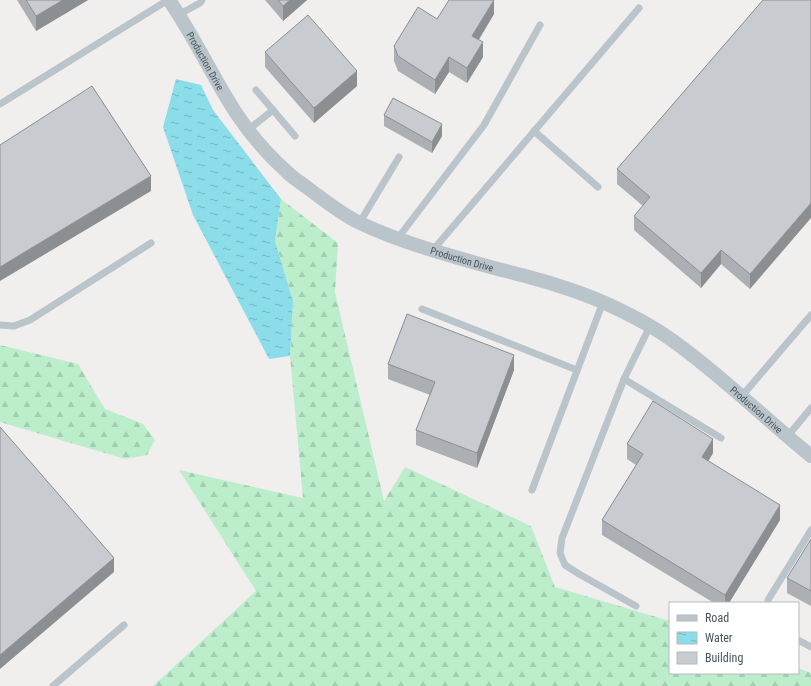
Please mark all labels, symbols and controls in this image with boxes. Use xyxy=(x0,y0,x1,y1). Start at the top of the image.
street label: Production Drive xyxy=(184,30,226,93)
street label: Production Drive xyxy=(429,245,495,274)
street label: Production Drive xyxy=(728,384,785,436)
legend xyxy=(669,602,799,674)
text: Road xyxy=(705,611,729,625)
text: Water xyxy=(705,631,733,645)
text: Building xyxy=(705,651,743,665)

